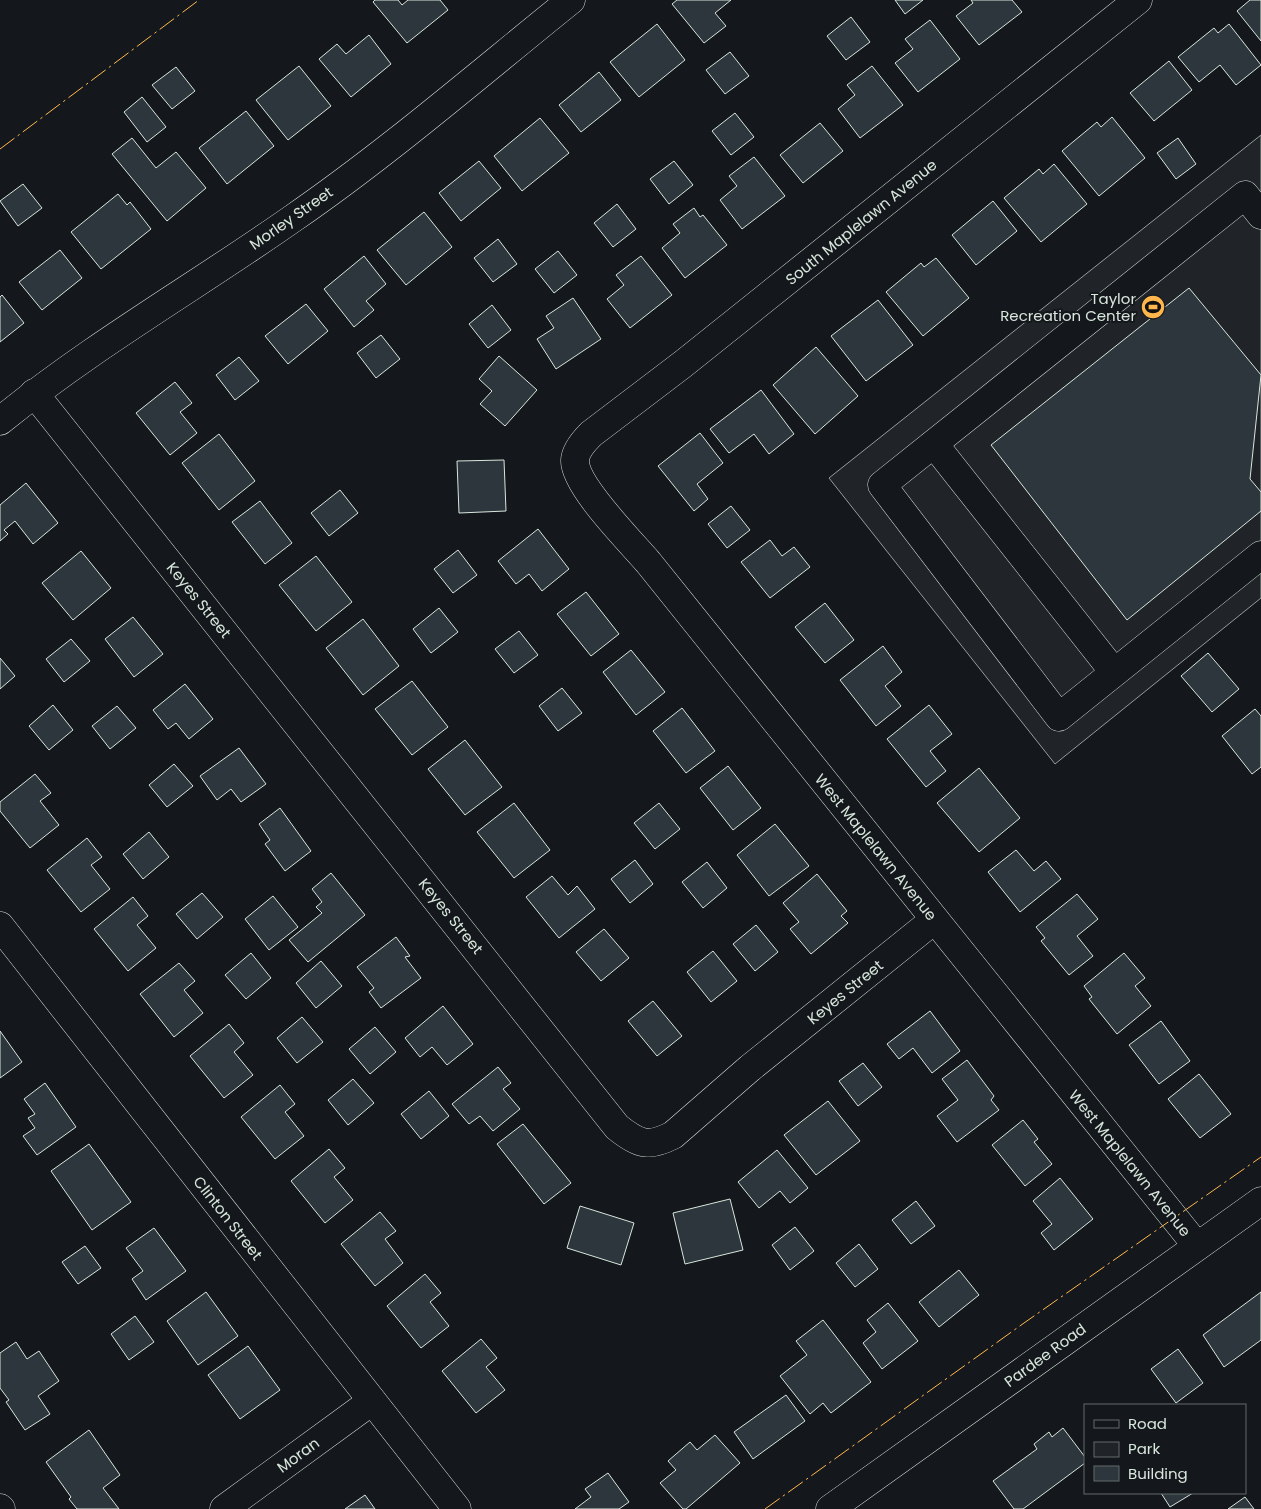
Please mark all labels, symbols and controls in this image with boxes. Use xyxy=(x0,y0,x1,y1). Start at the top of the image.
street label: South Maplelawn Avenue xyxy=(781,154,941,290)
street label: Morley Street xyxy=(245,181,337,255)
place label: Taylor Recreation Center xyxy=(1000,288,1136,326)
sports icon: Taylor Recreation Center xyxy=(1140,294,1166,320)
street label: Keyes Street xyxy=(162,558,236,642)
street label: West Maplelawn Avenue xyxy=(810,769,942,925)
street label: Keyes Street xyxy=(414,874,488,958)
street label: Keyes Street xyxy=(803,955,887,1029)
street label: West Maplelawn Avenue xyxy=(1064,1085,1196,1241)
street label: Clinton Street xyxy=(189,1172,267,1264)
street label: Pardee Road xyxy=(1000,1318,1090,1392)
legend xyxy=(1084,1404,1246,1494)
text: Road xyxy=(1128,1413,1167,1434)
street label: Moran xyxy=(272,1432,324,1478)
text: Park xyxy=(1128,1438,1160,1459)
text: Building xyxy=(1128,1463,1188,1484)

